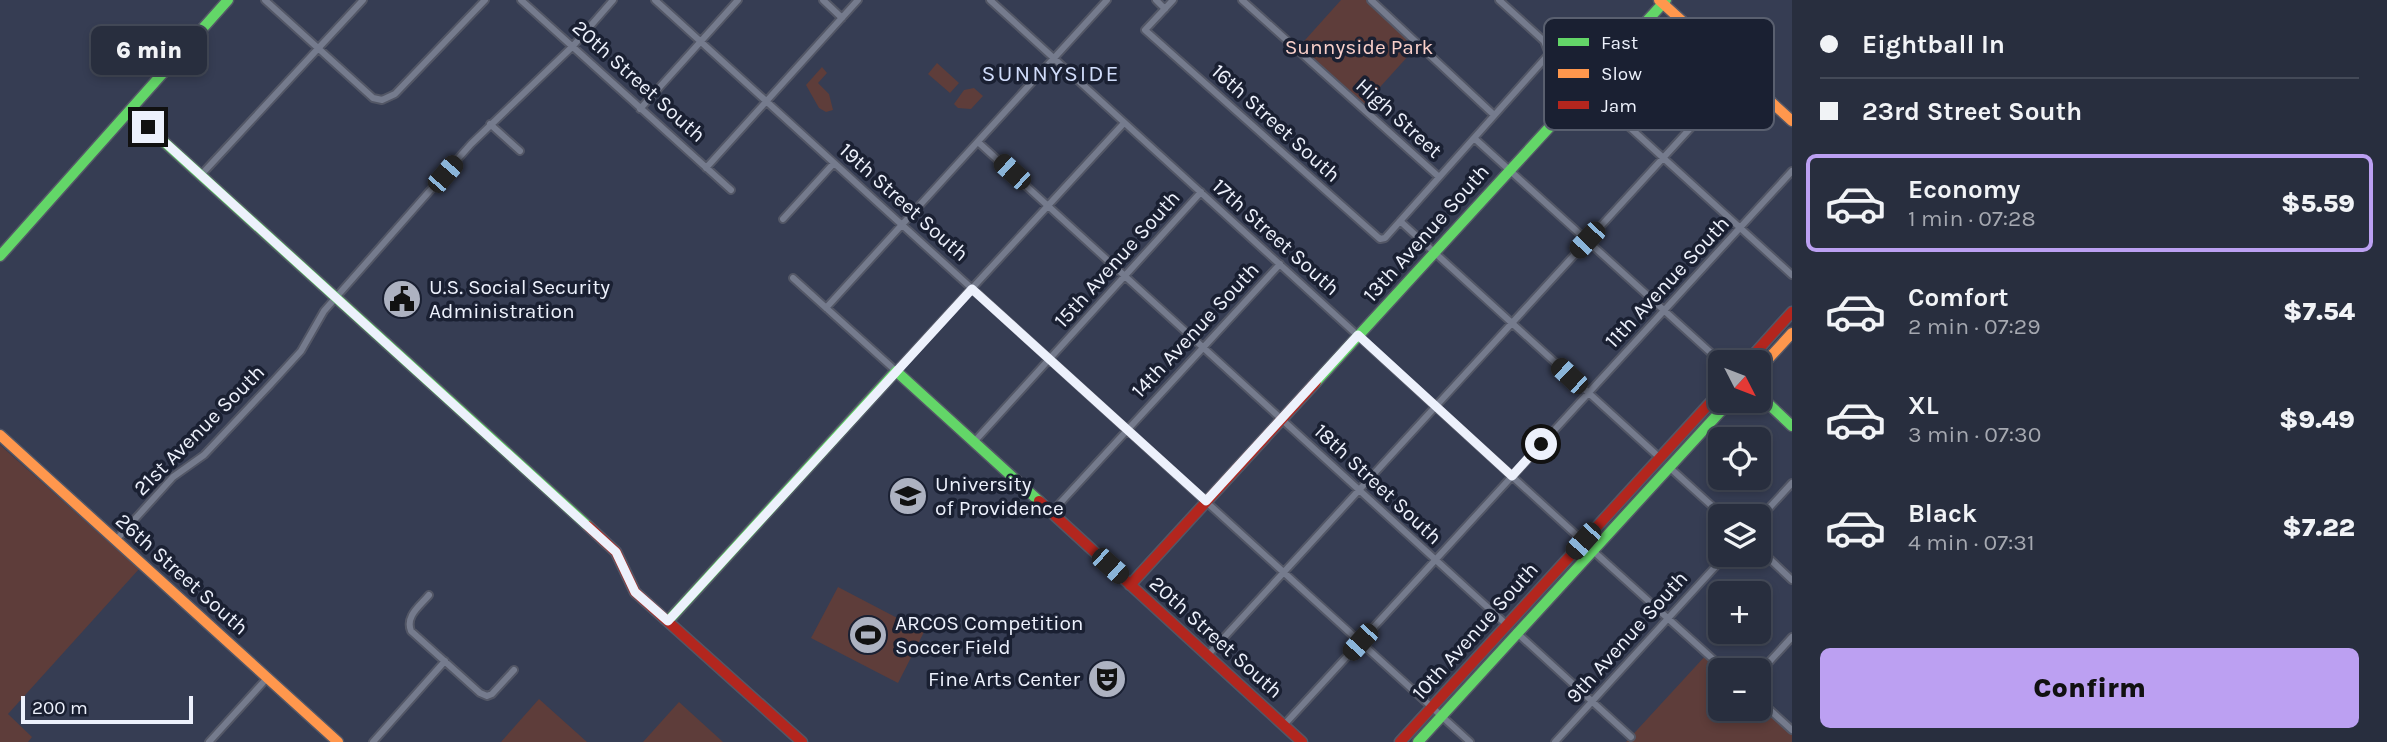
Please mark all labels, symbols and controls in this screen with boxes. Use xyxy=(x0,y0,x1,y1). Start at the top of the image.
street label: 20th Street South xyxy=(568,15,710,147)
legend xyxy=(1544,18,1774,130)
callout: 6 min xyxy=(90,25,206,74)
text: Eightball In xyxy=(1862,29,2005,60)
text: Fast xyxy=(1601,32,1638,54)
park label: Sunnyside Park xyxy=(1285,35,1433,59)
text: 6 min xyxy=(116,37,182,64)
street label: 16th Street South xyxy=(1207,59,1345,187)
district label: SUNNYSIDE xyxy=(982,60,1120,87)
text: Slow xyxy=(1601,63,1642,85)
street label: High Street xyxy=(1351,73,1447,163)
text: Jam xyxy=(1601,95,1637,117)
text: 23rd Street South xyxy=(1862,96,2082,127)
route end xyxy=(132,111,164,143)
street label: 19th Street South xyxy=(835,138,973,266)
car xyxy=(990,150,1035,194)
car xyxy=(424,151,467,197)
street label: 13th Avenue South xyxy=(1358,159,1494,307)
icon: car xyxy=(1824,172,1887,235)
street label: 17th Street South xyxy=(1208,174,1344,300)
text: Economy xyxy=(1908,174,2020,205)
street label: 15th Avenue South xyxy=(1049,186,1185,332)
text: $5.59 xyxy=(2281,188,2355,219)
text: 1 min · 07:28 xyxy=(1908,205,2036,232)
street label: 11th Avenue South xyxy=(1600,211,1734,353)
car xyxy=(1565,217,1610,263)
street label: 14th Avenue South xyxy=(1126,258,1264,402)
place label: U.S. Social Security Administration xyxy=(429,275,610,323)
public building icon: U.S. Social Security Administration xyxy=(381,278,423,320)
icon: car xyxy=(1824,280,1887,343)
text: Comfort xyxy=(1908,282,2009,313)
text: $7.54 xyxy=(2283,296,2355,327)
text: 2 min · 07:29 xyxy=(1908,313,2041,340)
north arrow xyxy=(1708,350,1771,413)
map controls xyxy=(1708,350,1771,721)
car xyxy=(1547,354,1592,398)
street label: 21st Avenue South xyxy=(129,360,269,500)
icon: car xyxy=(1824,388,1887,451)
text: XL xyxy=(1908,390,1939,421)
text: $9.49 xyxy=(2279,404,2355,435)
street label: 18th Street South xyxy=(1309,419,1447,549)
text: 3 min · 07:30 xyxy=(1908,421,2041,448)
button: locate xyxy=(1708,427,1771,490)
route start xyxy=(1525,428,1557,460)
place label: University of Providence xyxy=(935,472,1064,520)
school or university icon: University of Providence xyxy=(887,475,929,517)
icon: car xyxy=(1824,496,1887,559)
text: Black xyxy=(1908,498,1977,529)
button: layers xyxy=(1708,504,1771,567)
street label: 26th Street South xyxy=(111,508,253,640)
text: $7.22 xyxy=(2282,512,2355,543)
car xyxy=(1562,518,1605,564)
text: 4 min · 07:31 xyxy=(1908,529,2035,556)
car xyxy=(1088,544,1133,588)
street label: 10th Avenue South xyxy=(1407,557,1543,705)
street label: 9th Avenue South xyxy=(1561,566,1693,708)
street label: 20th Street South xyxy=(1145,571,1287,703)
button: + xyxy=(1708,581,1771,644)
place label: ARCOS Competition Soccer Field xyxy=(895,611,1084,659)
sports icon: ARCOS Competition Soccer Field xyxy=(847,614,889,656)
car xyxy=(1339,619,1382,665)
button: Confirm xyxy=(1820,648,2359,728)
theatre icon: Fine Arts Center xyxy=(1086,658,1128,700)
button: − xyxy=(1708,658,1771,721)
place label: Fine Arts Center xyxy=(928,667,1080,691)
scale bar xyxy=(21,693,192,725)
text: 200 m xyxy=(32,697,88,719)

